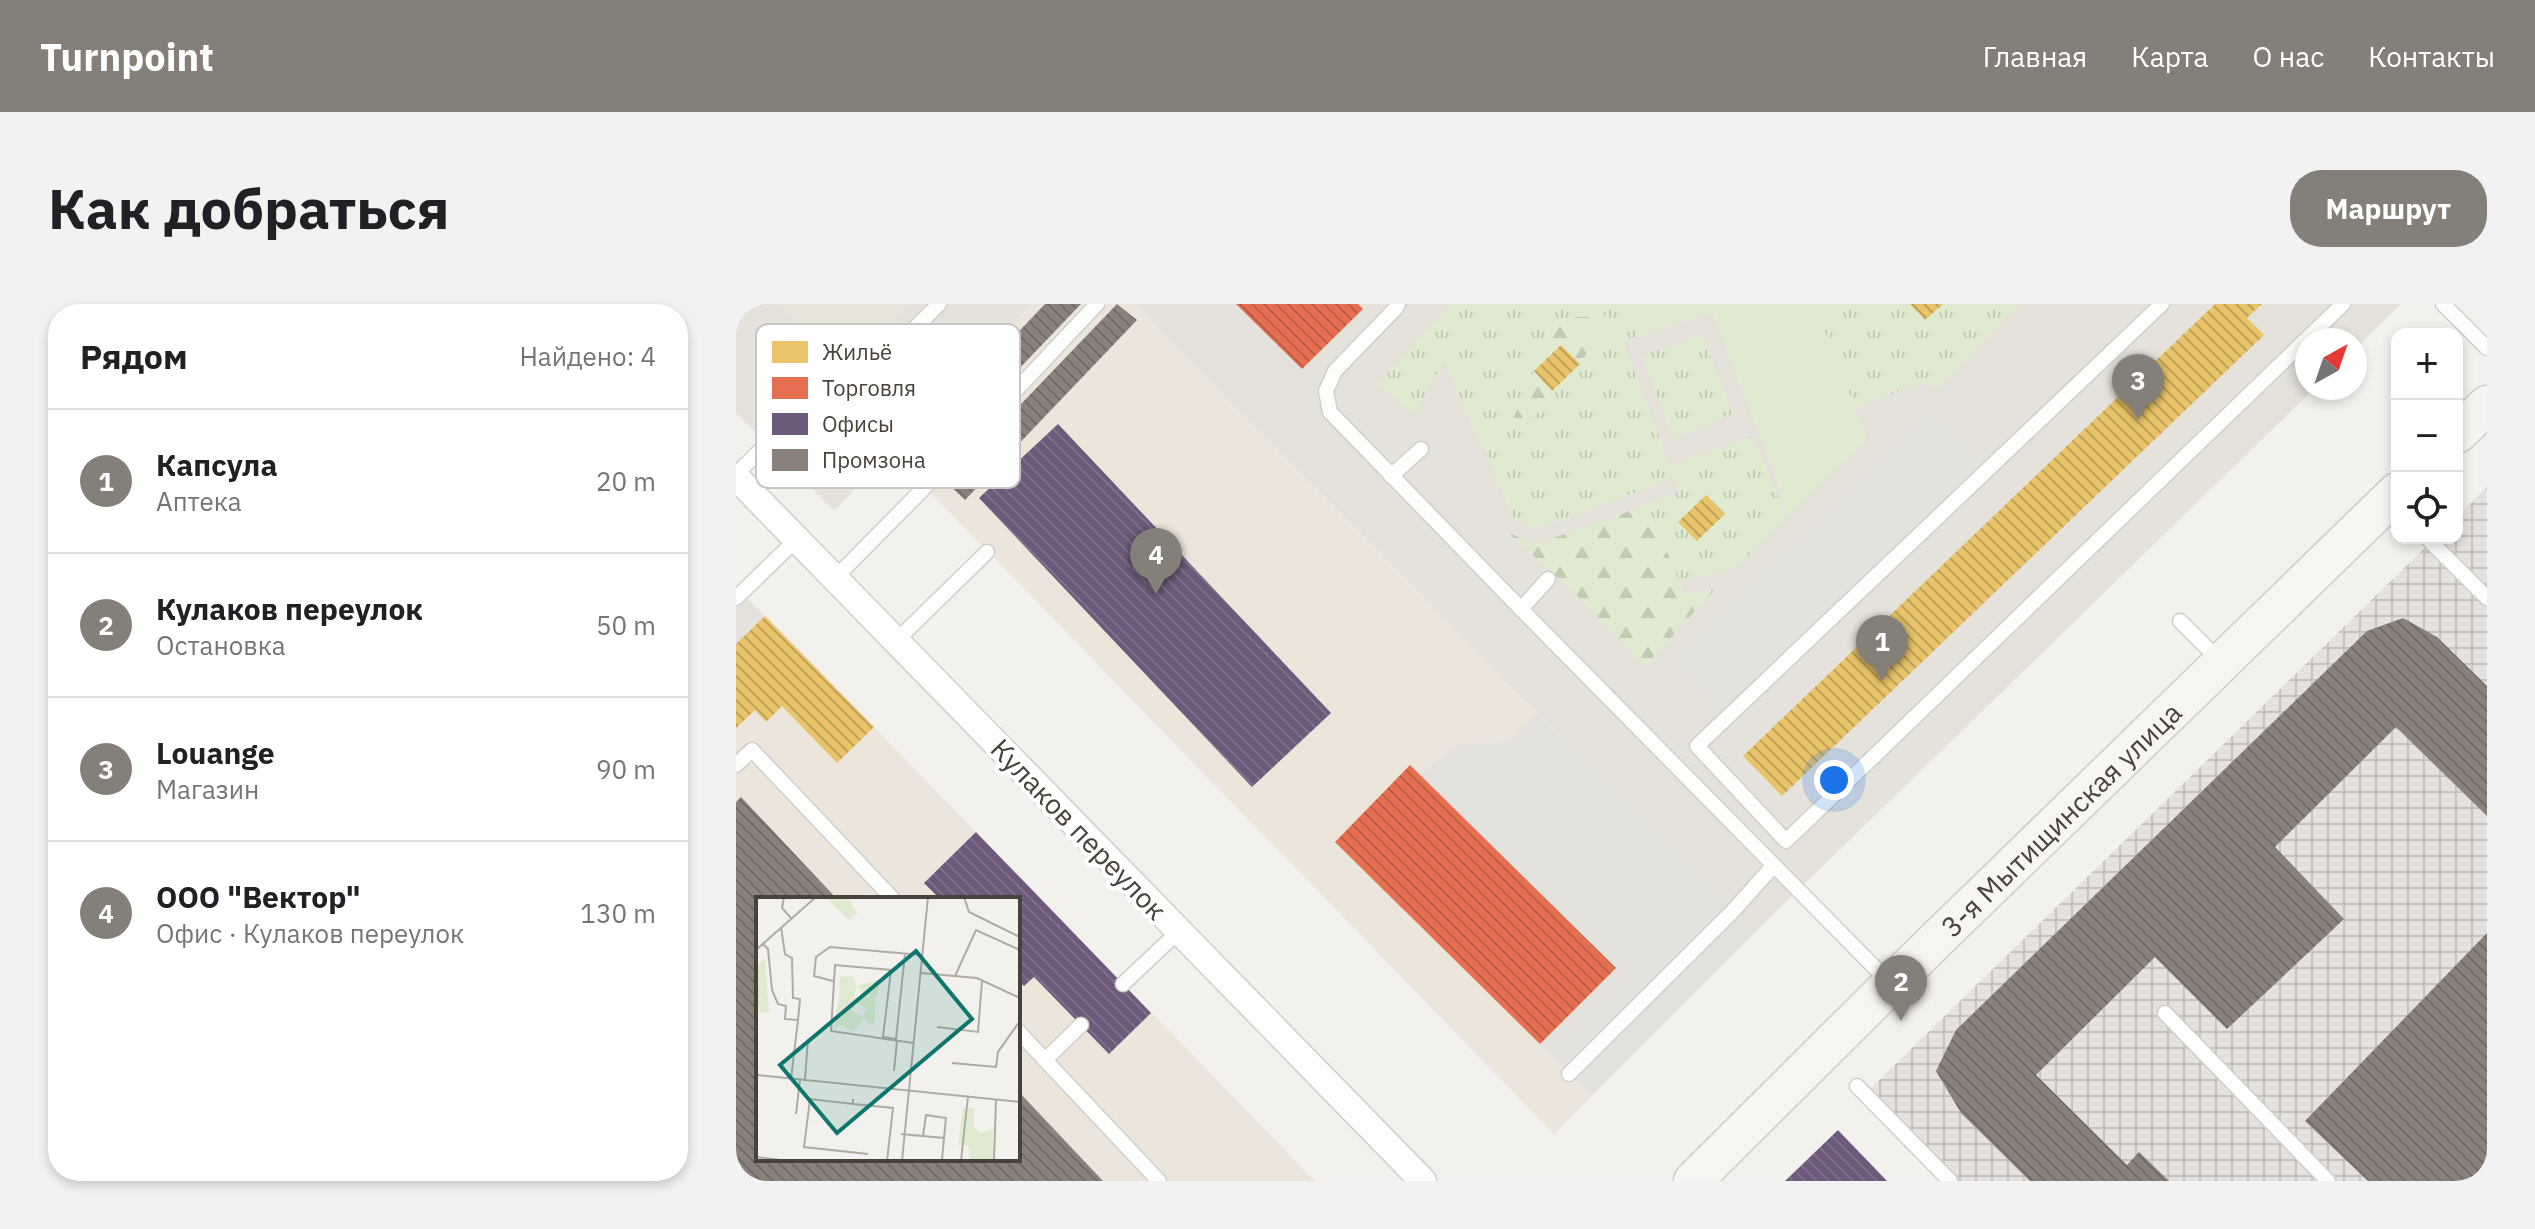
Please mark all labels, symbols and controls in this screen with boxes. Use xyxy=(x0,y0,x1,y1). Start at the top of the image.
text: Turnpoint xyxy=(40,32,214,81)
text: Главная xyxy=(1983,38,2087,75)
text: Карта xyxy=(2131,38,2208,75)
text: О нас xyxy=(2252,38,2324,75)
text: Контакты xyxy=(2368,38,2495,75)
button: Маршрут xyxy=(2290,170,2487,247)
text: Как добраться xyxy=(48,172,449,244)
legend xyxy=(756,324,1020,488)
north arrow xyxy=(2295,328,2367,400)
map controls xyxy=(2391,328,2463,544)
button: + xyxy=(2391,328,2463,400)
text: Рядом xyxy=(80,334,188,378)
text: Жильё xyxy=(822,337,892,366)
text: Найдено: 4 xyxy=(519,339,656,373)
pin: 3 xyxy=(2112,354,2164,420)
text: Торговля xyxy=(822,373,916,402)
button: − xyxy=(2391,400,2463,472)
text: Офисы xyxy=(822,409,894,438)
text: Капсула xyxy=(156,445,278,484)
text: Промзона xyxy=(822,445,926,474)
text: 1 xyxy=(98,464,114,498)
text: 20 m xyxy=(596,464,656,498)
button: locate xyxy=(2391,472,2463,544)
text: Аптека xyxy=(156,484,242,518)
pin: 4 xyxy=(1130,528,1182,594)
text: Кулаков переулок xyxy=(156,589,423,628)
text: 2 xyxy=(98,608,114,642)
text: 50 m xyxy=(596,608,656,642)
pin: 1 xyxy=(1856,615,1908,681)
text: Остановка xyxy=(156,628,286,662)
street label: 3-я Мытищинская улица xyxy=(1932,694,2189,944)
street label: Кулаков переулок xyxy=(983,730,1175,928)
text: Louange xyxy=(156,733,275,772)
text: 3 xyxy=(98,752,114,786)
text: 90 m xyxy=(596,752,656,786)
your location xyxy=(1814,760,1854,800)
text: Магазин xyxy=(156,772,259,806)
text: ООО "Вектор" xyxy=(156,877,361,916)
text: 4 xyxy=(98,896,114,930)
text: 130 m xyxy=(580,896,656,930)
inset map xyxy=(756,897,1020,1161)
text: Офис · Кулаков переулок xyxy=(156,916,464,950)
pin: 2 xyxy=(1875,955,1927,1021)

